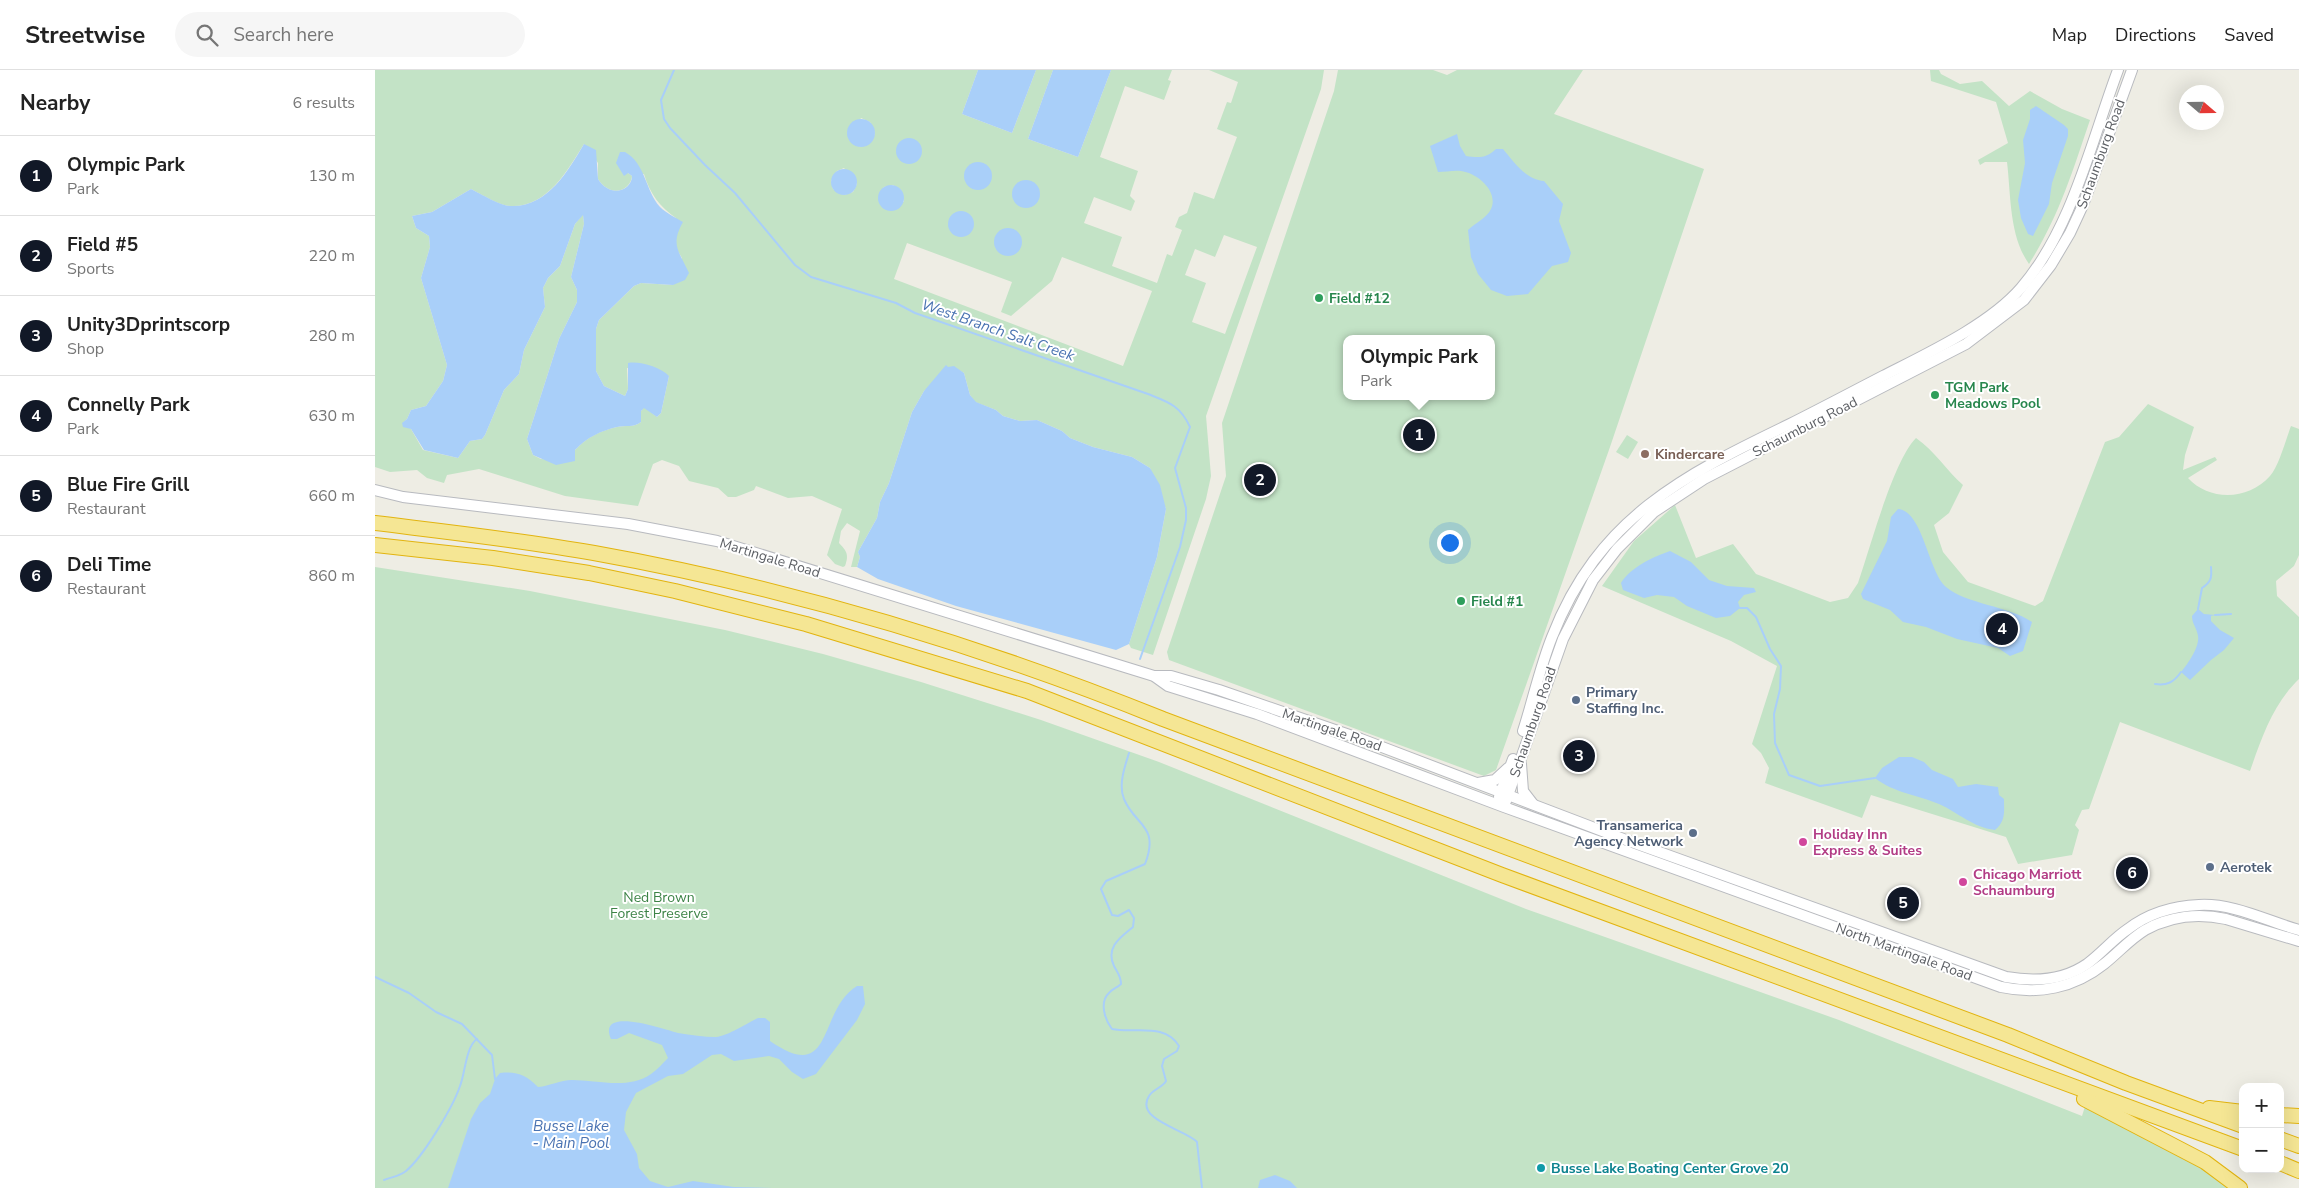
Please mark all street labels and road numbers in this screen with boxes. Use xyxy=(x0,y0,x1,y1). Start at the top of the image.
street label: Schaumburg Road xyxy=(2072,96,2130,212)
street label: Schaumburg Road xyxy=(1749,392,1861,462)
street label: Martingale Road xyxy=(717,534,823,582)
street label: Schaumburg Road xyxy=(1505,664,1561,780)
street label: Martingale Road xyxy=(1280,704,1384,756)
street label: North Martingale Road xyxy=(1833,918,1975,986)

